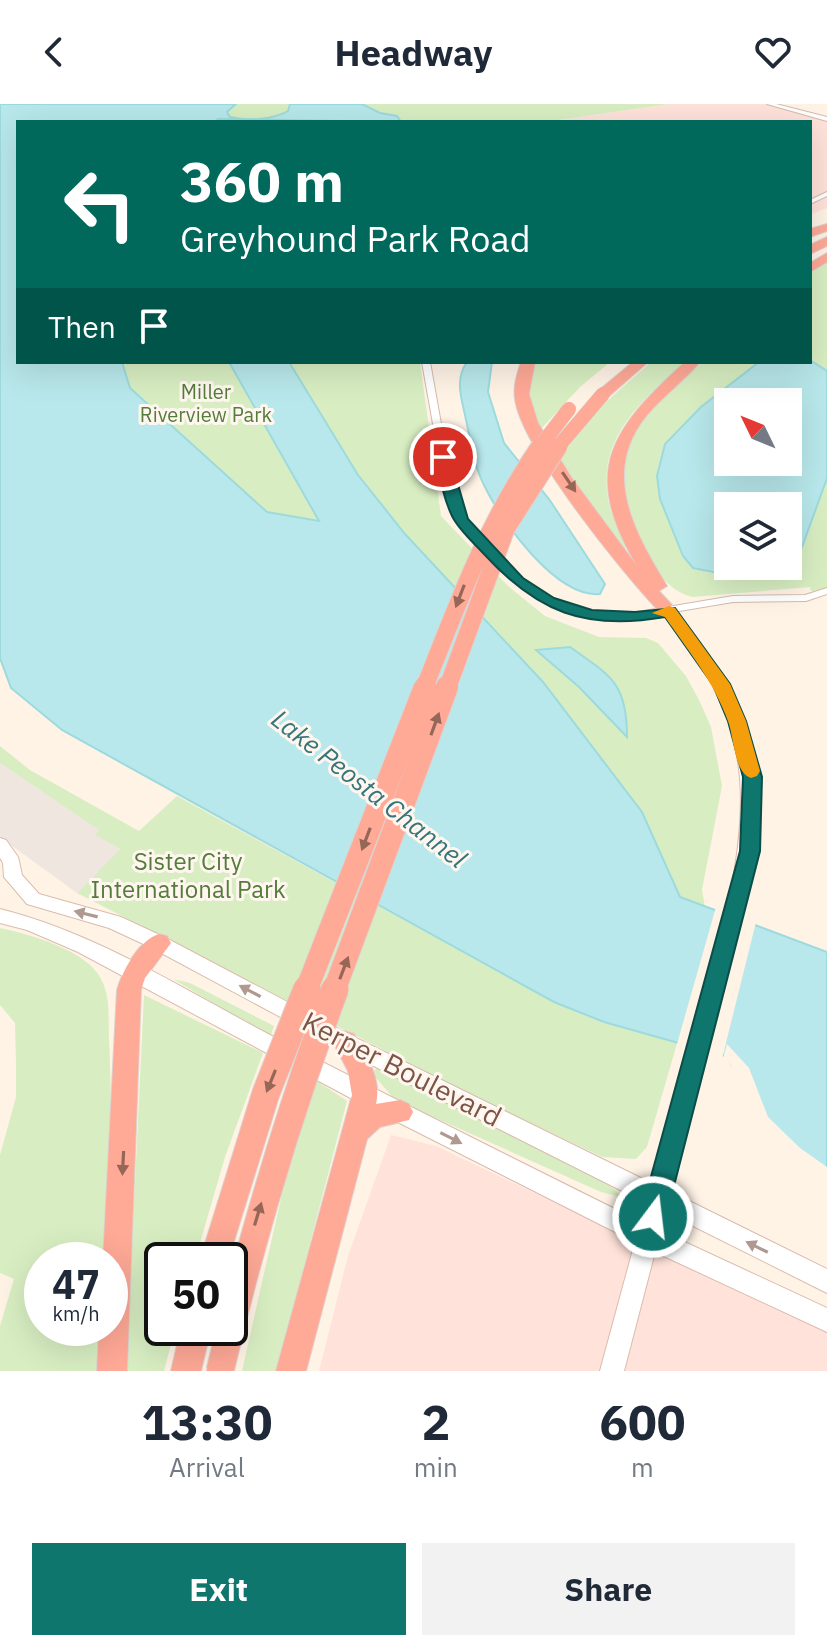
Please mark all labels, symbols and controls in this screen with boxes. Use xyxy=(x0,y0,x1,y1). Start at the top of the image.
text: Headway xyxy=(335,29,492,76)
icon: back xyxy=(32,30,76,74)
icon: heart xyxy=(751,30,795,74)
text: 360 m xyxy=(180,145,344,217)
icon: left xyxy=(48,152,152,256)
text: Greyhound Park Road xyxy=(180,215,531,262)
icon: arrive xyxy=(132,304,176,348)
text: Then xyxy=(48,307,116,346)
park label: Miller Riverview Park xyxy=(140,378,273,428)
north arrow xyxy=(714,388,802,476)
map controls xyxy=(714,388,802,580)
pin xyxy=(409,423,477,491)
icon: arrive xyxy=(421,435,465,479)
one-way arrow xyxy=(561,471,576,493)
button: layers xyxy=(714,492,802,580)
one-way arrow xyxy=(453,585,466,609)
water label: Lake Peosta Channel xyxy=(265,701,474,875)
one-way arrow xyxy=(429,712,441,736)
one-way arrow xyxy=(359,827,372,851)
park label: Sister City International Park xyxy=(90,845,286,905)
one-way arrow xyxy=(74,907,99,919)
one-way arrow xyxy=(338,956,351,980)
one-way arrow xyxy=(238,985,261,998)
street label: Kerper Boulevard xyxy=(296,1002,508,1135)
one-way arrow xyxy=(264,1069,277,1093)
one-way arrow xyxy=(440,1132,463,1145)
one-way arrow xyxy=(116,1151,129,1176)
position arrow xyxy=(611,1175,695,1259)
one-way arrow xyxy=(252,1201,265,1225)
one-way arrow xyxy=(746,1240,769,1253)
speed limit sign: 50 xyxy=(144,1242,248,1346)
text: 47 xyxy=(52,1258,100,1310)
text: km/h xyxy=(52,1300,100,1327)
text: 13:30 xyxy=(141,1391,272,1453)
text: 2 xyxy=(421,1391,450,1453)
text: 600 xyxy=(599,1391,686,1453)
text: Arrival xyxy=(169,1450,245,1484)
text: min xyxy=(414,1450,458,1484)
text: m xyxy=(631,1450,654,1484)
button: Exit xyxy=(32,1543,406,1635)
button: Share xyxy=(422,1543,795,1635)

